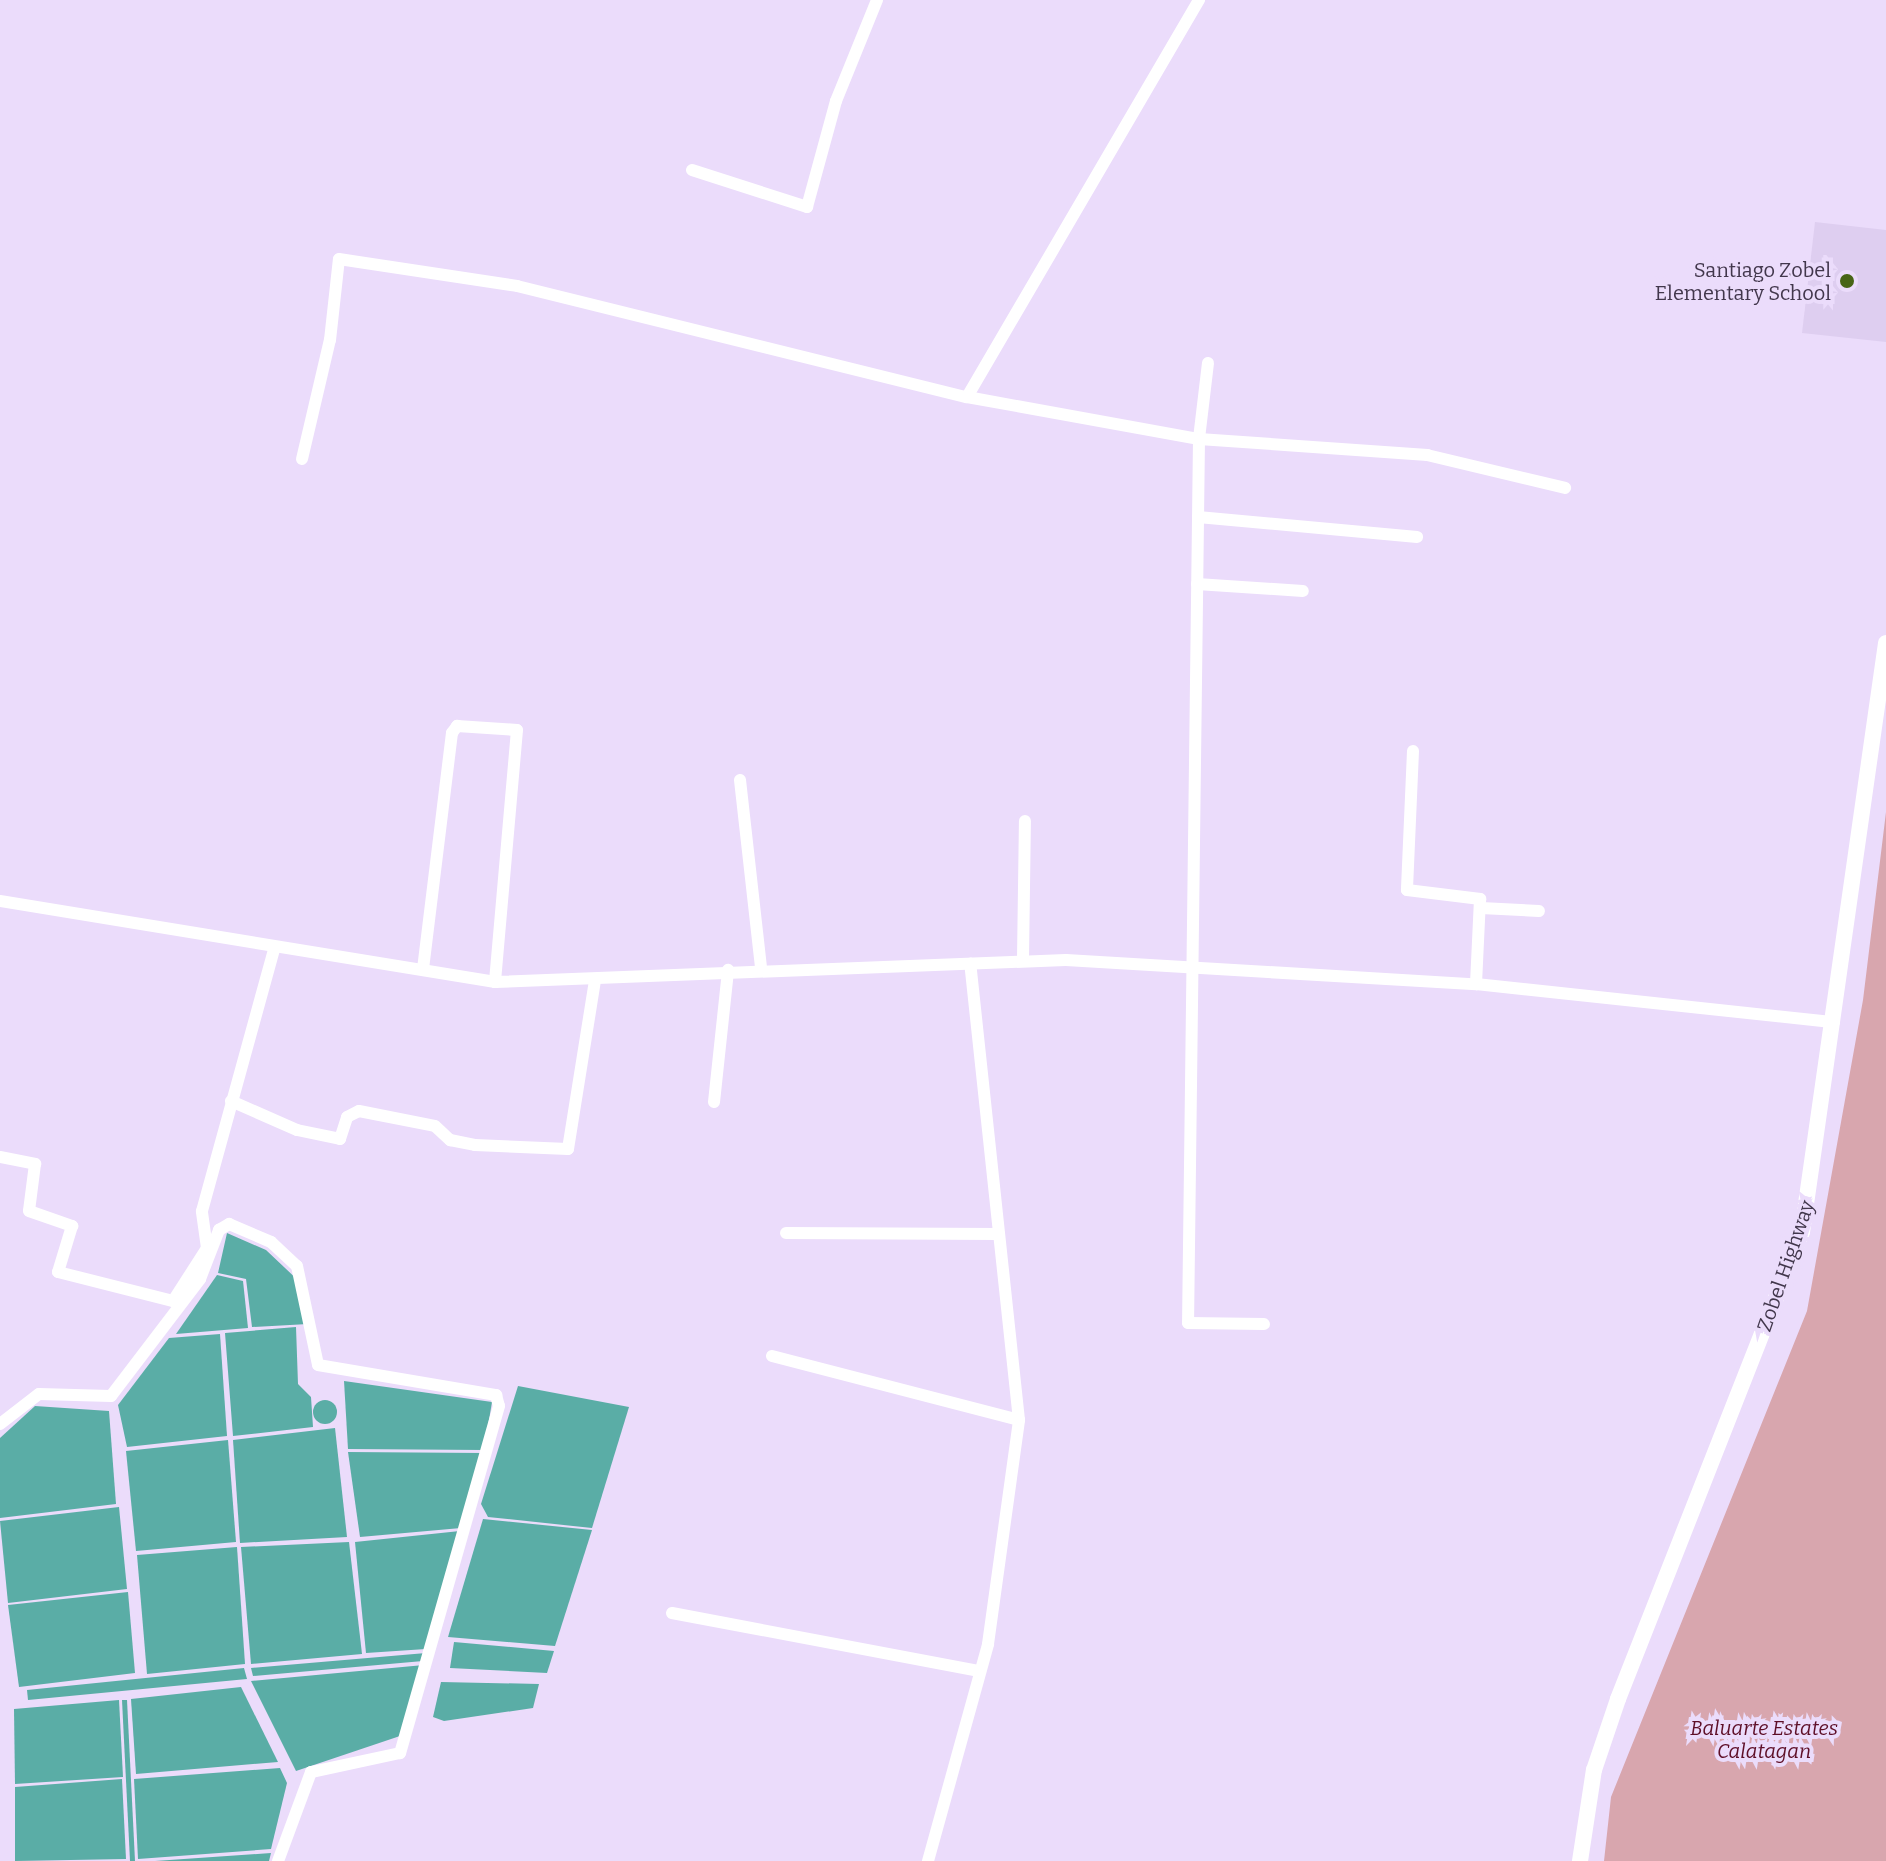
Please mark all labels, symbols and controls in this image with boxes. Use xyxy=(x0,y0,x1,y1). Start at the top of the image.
place label: Santiago Zobel Elementary School xyxy=(1655,258,1831,305)
marker: Santiago Zobel Elementary School xyxy=(1838,272,1856,290)
street label: Zobel Highway xyxy=(1752,1197,1820,1335)
park label: Baluarte Estates Calatagan xyxy=(1690,1716,1838,1763)

